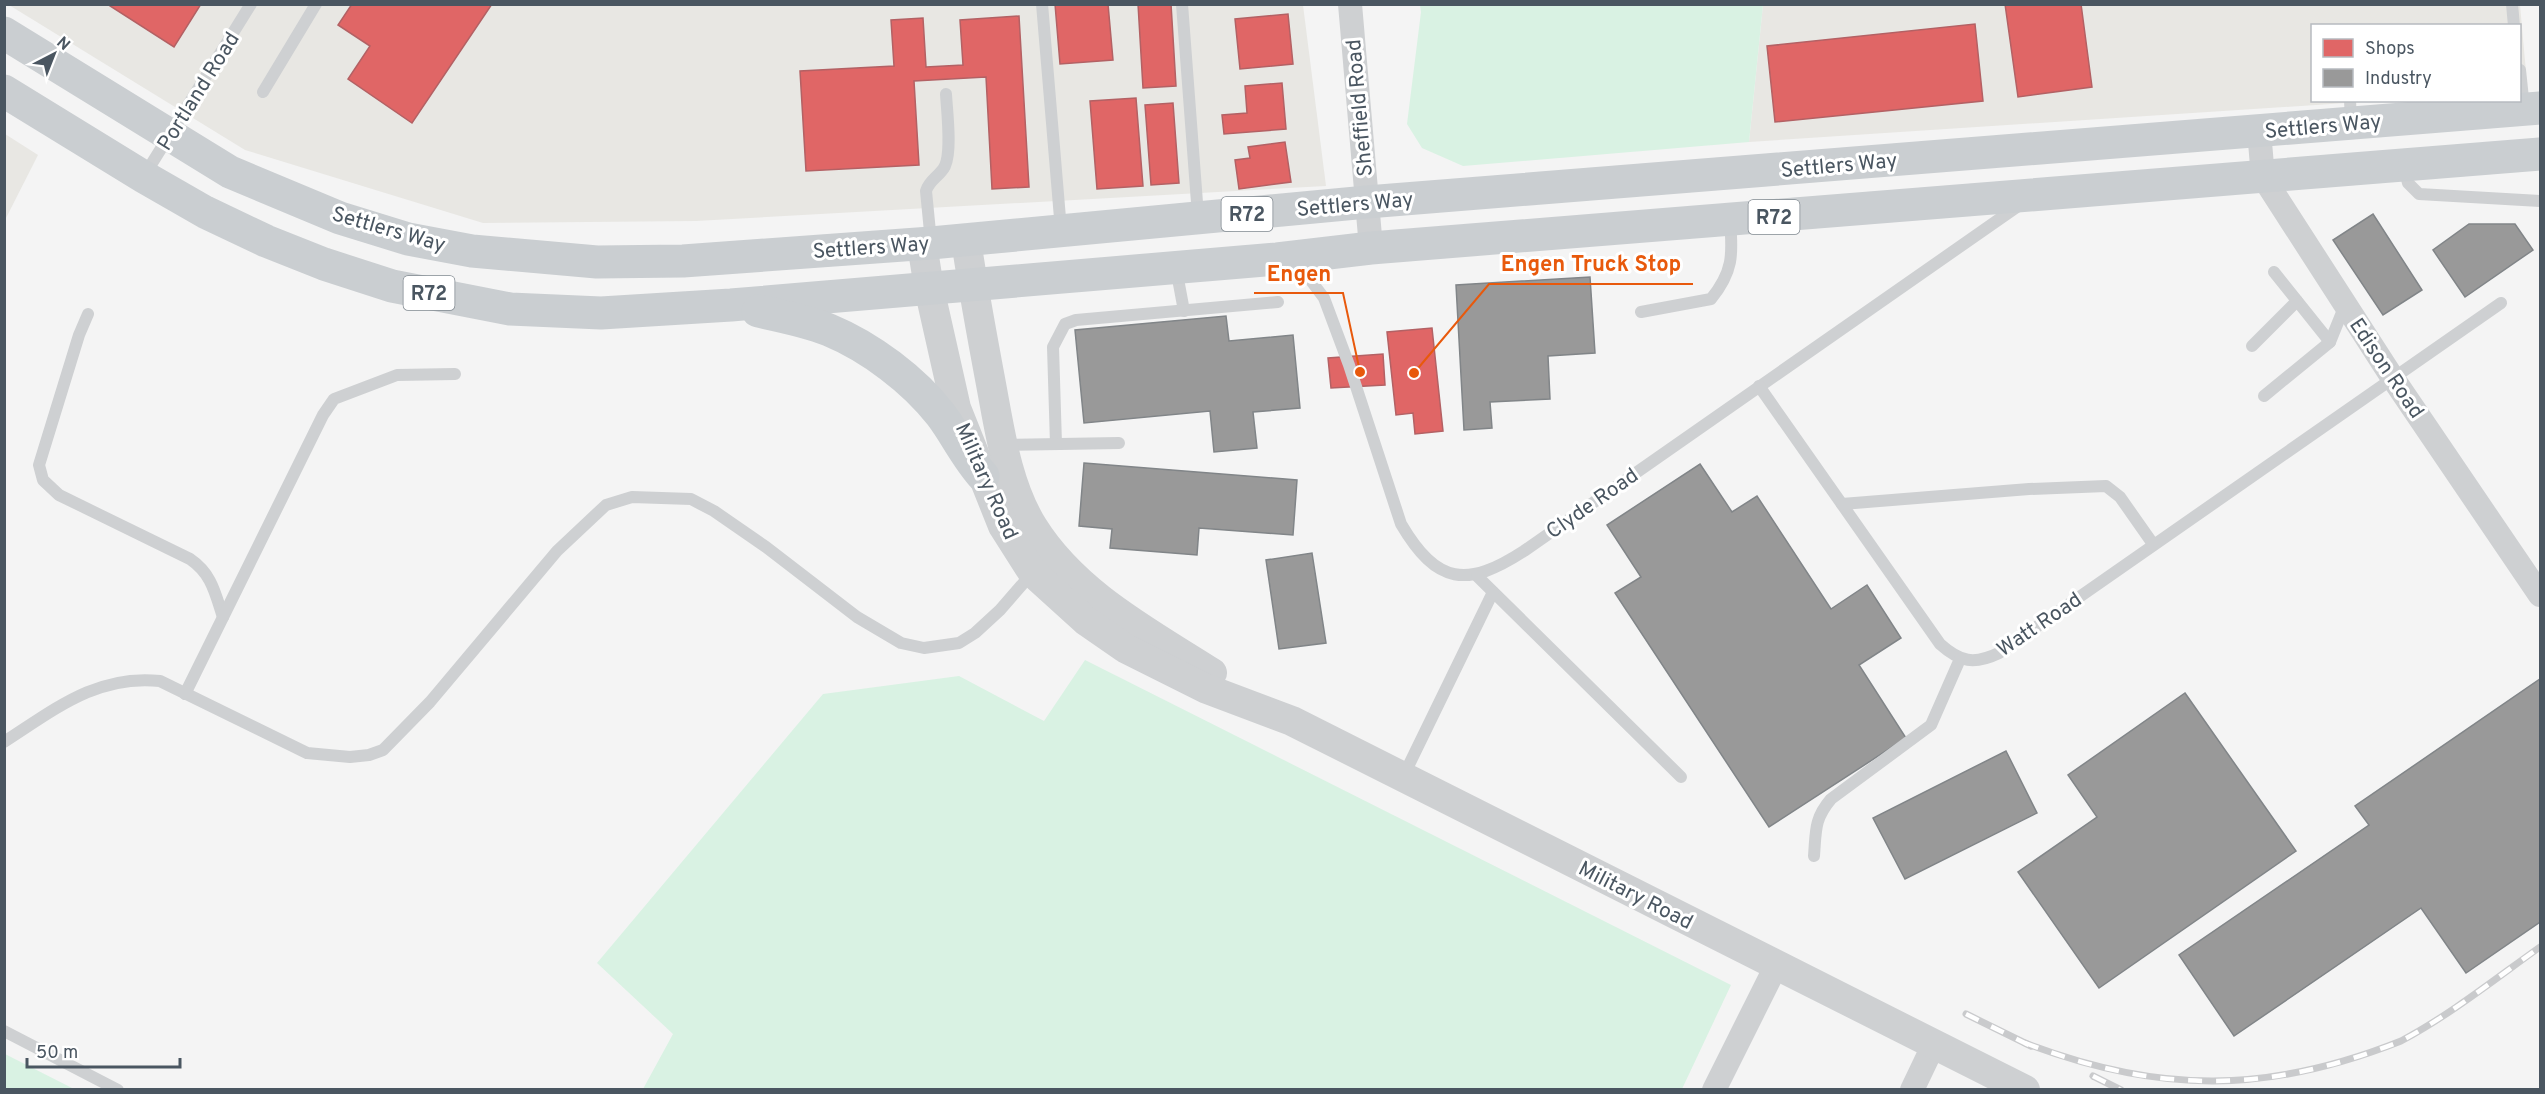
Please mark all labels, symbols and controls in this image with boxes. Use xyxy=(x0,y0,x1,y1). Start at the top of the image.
north arrow xyxy=(24,24,84,84)
legend xyxy=(2311,24,2521,102)
street label: Portland Road xyxy=(152,27,247,156)
text: N xyxy=(52,33,74,56)
street label: Sheffield Road xyxy=(1341,38,1380,178)
text: Shops xyxy=(2365,38,2415,61)
text: Industry xyxy=(2365,68,2432,91)
street label: Settlers Way xyxy=(2264,109,2383,146)
street label: Settlers Way xyxy=(1780,148,1899,185)
street label: Settlers Way xyxy=(1296,187,1415,224)
road number: R72 xyxy=(1222,197,1272,231)
road number: R72 xyxy=(1748,200,1800,234)
street label: Settlers Way xyxy=(329,201,449,260)
street label: Settlers Way xyxy=(812,231,930,266)
callout: Engen Truck Stop xyxy=(1489,244,1693,284)
text: Engen Truck Stop xyxy=(1501,252,1681,279)
callout: Engen xyxy=(1254,253,1343,293)
text: Engen xyxy=(1267,262,1331,289)
road number: R72 xyxy=(404,276,454,310)
street label: Edison Road xyxy=(2342,313,2429,424)
street label: Military Road xyxy=(948,419,1023,544)
street label: Clyde Road xyxy=(1541,463,1644,546)
street label: Watt Road xyxy=(1992,587,2088,664)
street label: Military Road xyxy=(1573,856,1697,937)
scale bar xyxy=(27,1031,180,1069)
text: 50 m xyxy=(36,1042,78,1065)

